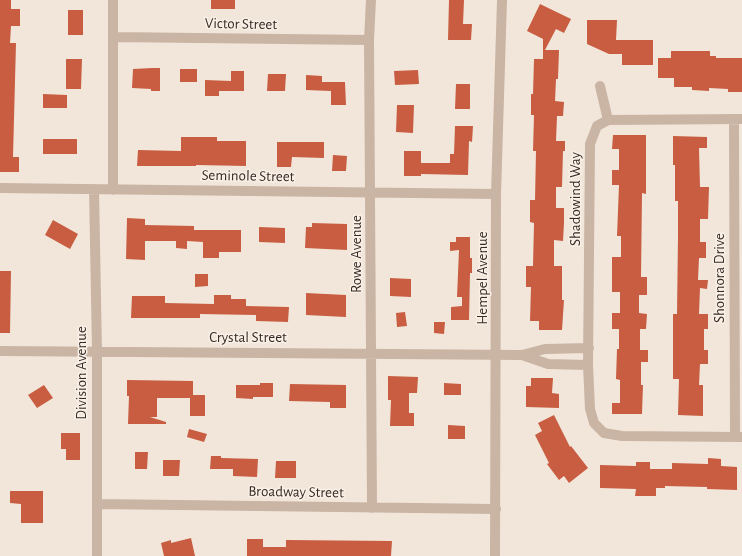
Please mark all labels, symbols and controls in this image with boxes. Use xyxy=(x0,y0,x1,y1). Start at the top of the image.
street label: Victor Street xyxy=(205,14,277,34)
street label: Shadowind Way xyxy=(566,152,584,246)
street label: Seminole Street xyxy=(201,166,295,186)
street label: Rowe Avenue xyxy=(347,215,365,293)
street label: Hempel Avenue xyxy=(473,231,491,325)
street label: Shonnora Drive xyxy=(710,233,728,323)
street label: Division Avenue xyxy=(72,326,90,420)
street label: Crystal Street xyxy=(209,328,287,346)
street label: Broadway Street xyxy=(248,482,344,502)

